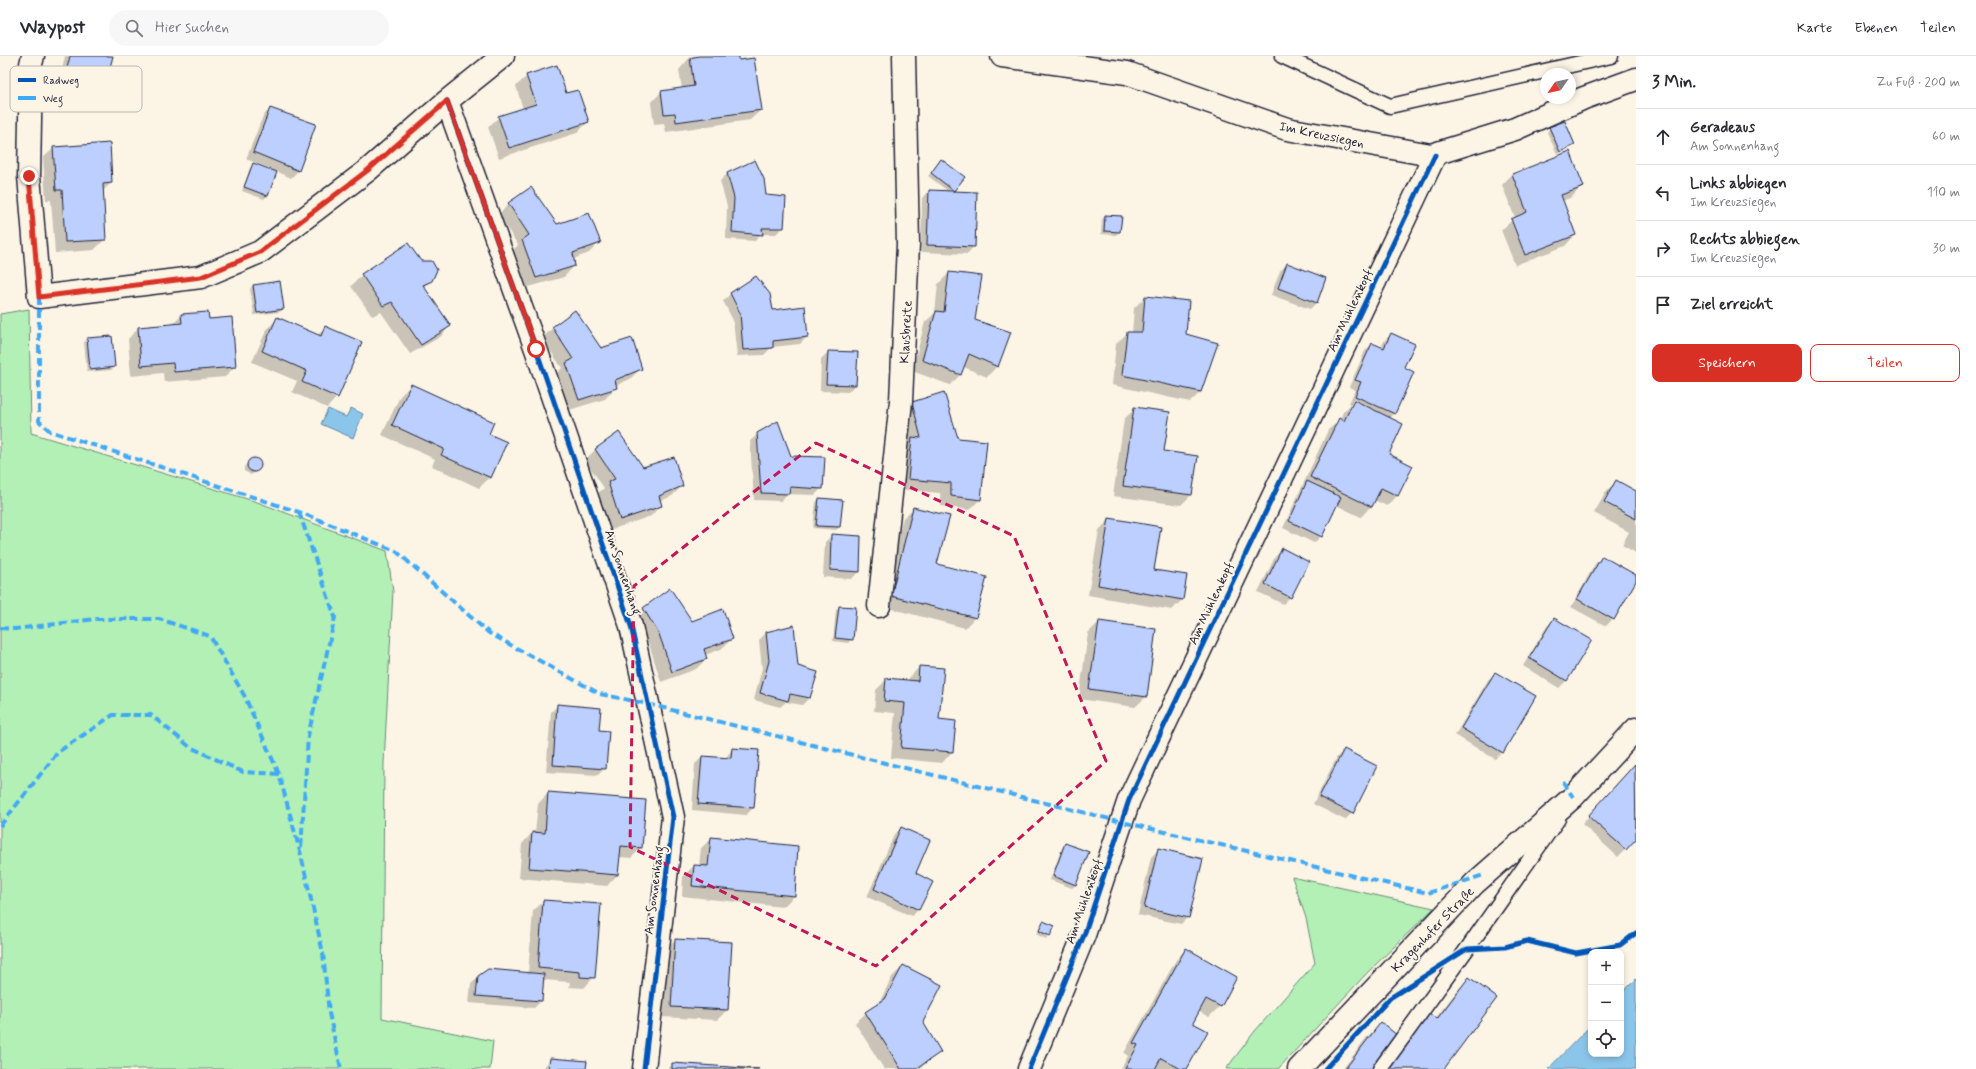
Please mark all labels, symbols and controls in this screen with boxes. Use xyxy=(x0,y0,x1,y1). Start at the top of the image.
search box xyxy=(109,10,389,46)
text: Waypost xyxy=(20,15,85,40)
icon: search xyxy=(123,17,145,39)
text: Hier suchen xyxy=(155,18,229,38)
text: Karte xyxy=(1797,19,1832,37)
text: Ebenen xyxy=(1854,19,1898,37)
text: Teilen xyxy=(1920,19,1956,37)
legend xyxy=(10,66,142,112)
north arrow xyxy=(1540,68,1576,104)
text: 3 Min. xyxy=(1652,71,1696,93)
text: Radweg xyxy=(43,74,79,88)
text: Zu Fuß · 200 m xyxy=(1876,74,1960,91)
text: Weg xyxy=(43,92,63,108)
street label: Im Kreuzsiegen xyxy=(1277,118,1366,154)
text: Geradeaus xyxy=(1690,118,1755,138)
icon: ahead xyxy=(1652,126,1674,148)
text: 60 m xyxy=(1932,128,1960,145)
text: Am Sonnenhang xyxy=(1690,138,1779,155)
route end xyxy=(20,167,38,185)
text: Links abbiegen xyxy=(1690,174,1787,194)
icon: left xyxy=(1652,182,1674,204)
text: 110 m xyxy=(1927,184,1960,201)
text: Im Kreuzsiegen xyxy=(1690,194,1776,211)
text: Rechts abbiegen xyxy=(1690,230,1800,250)
icon: right xyxy=(1652,238,1674,260)
text: 30 m xyxy=(1933,240,1960,257)
text: Im Kreuzsiegen xyxy=(1690,250,1776,267)
street label: Am Mühlenkopf xyxy=(1324,267,1377,355)
icon: arrive xyxy=(1652,294,1674,316)
text: Ziel erreicht xyxy=(1690,295,1773,315)
street label: Klausbreite xyxy=(896,300,917,364)
route start xyxy=(527,340,545,358)
button: Speichern xyxy=(1652,344,1802,382)
button: Teilen xyxy=(1810,344,1960,382)
street label: Am Sonnenhang xyxy=(598,528,645,618)
street label: Am Mühlenkopf xyxy=(1185,560,1238,648)
street label: Am Sonnenhang xyxy=(641,845,670,936)
street label: Am Mühlenkopf xyxy=(1062,857,1107,946)
street label: Kragenhofer Straße xyxy=(1388,884,1479,977)
map controls xyxy=(1588,949,1624,1057)
button: + xyxy=(1588,949,1624,985)
button: − xyxy=(1588,985,1624,1021)
button: locate xyxy=(1588,1021,1624,1057)

